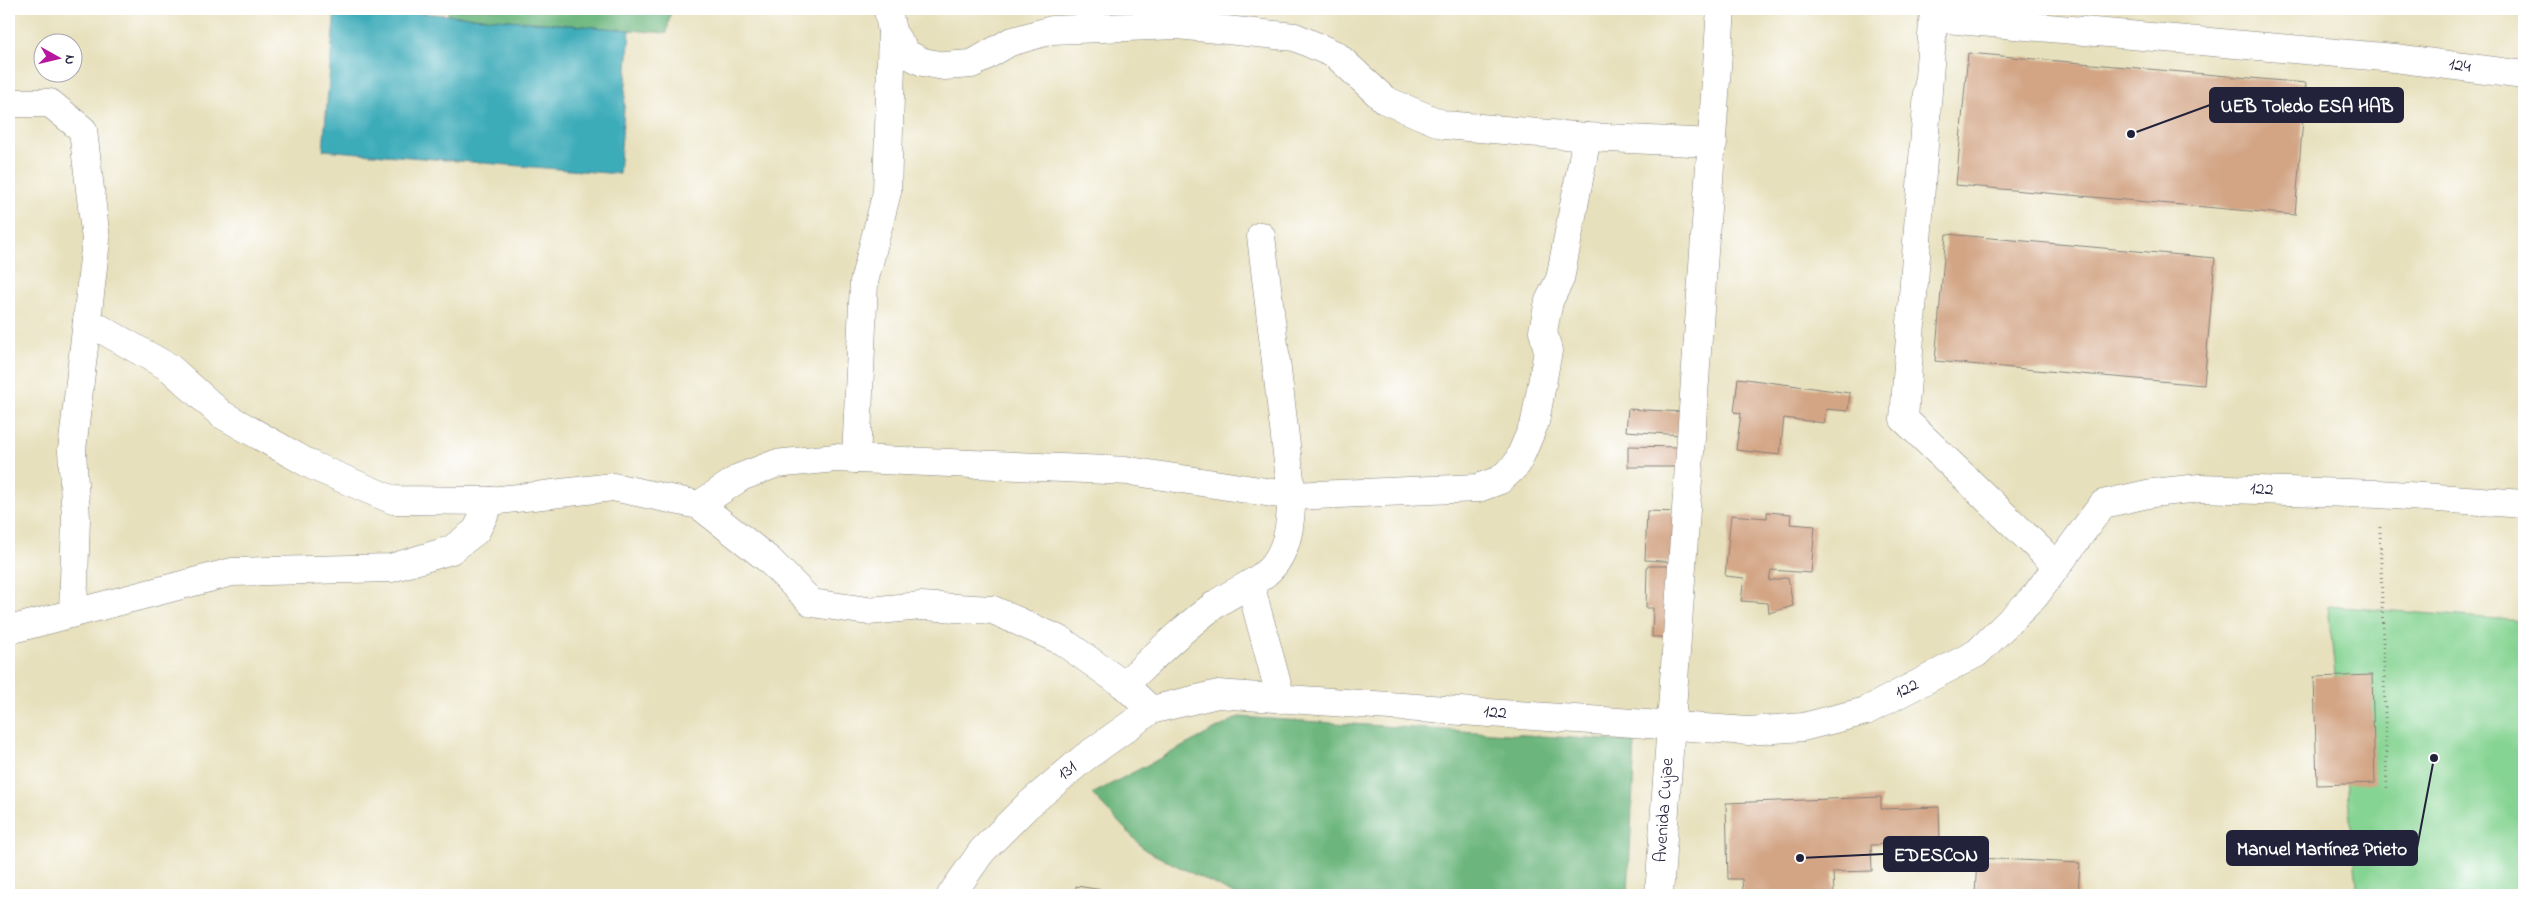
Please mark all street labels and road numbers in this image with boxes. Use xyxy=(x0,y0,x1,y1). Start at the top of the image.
street label: 124 xyxy=(2447,52,2473,81)
street label: 122 xyxy=(2250,477,2274,503)
street label: 122 xyxy=(1891,673,1924,707)
street label: 122 xyxy=(1482,700,1508,727)
street label: 131 xyxy=(1052,755,1084,788)
street label: Avenida Cujae xyxy=(1648,756,1682,863)

